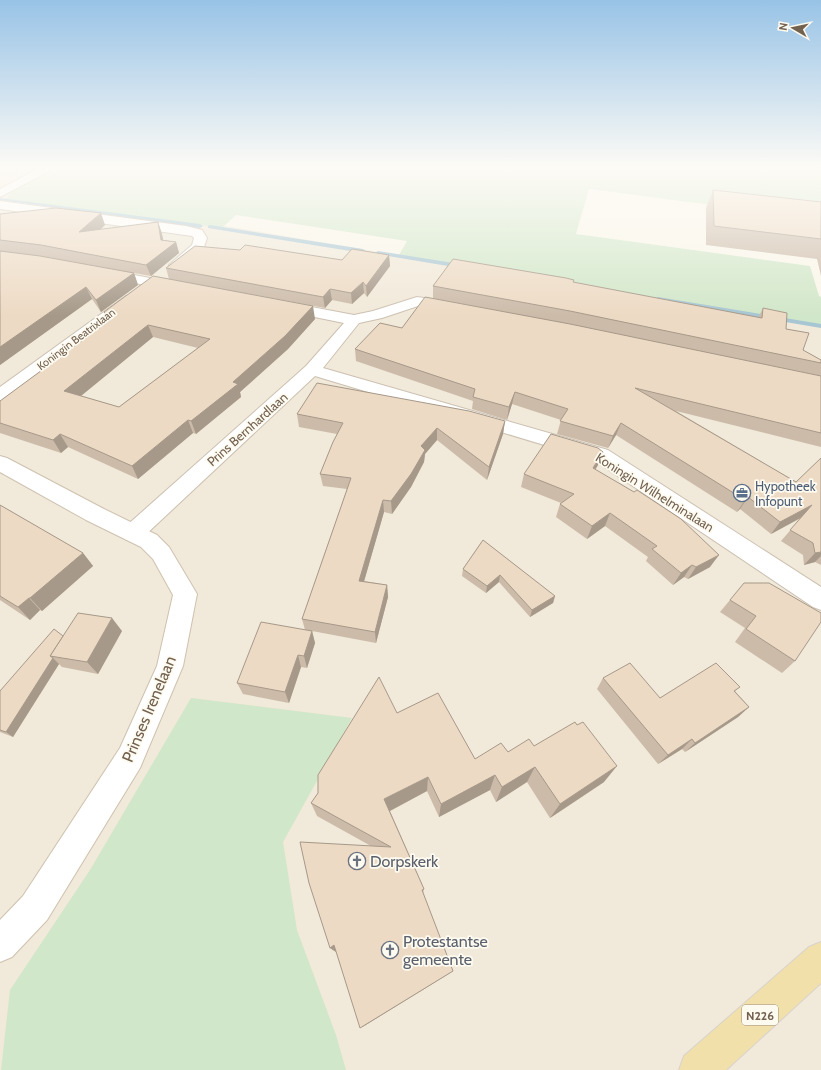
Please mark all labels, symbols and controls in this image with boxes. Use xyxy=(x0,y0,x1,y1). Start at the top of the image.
north arrow xyxy=(773,8,813,48)
text: N xyxy=(776,21,791,31)
street label: Koningin Beatrixlaan xyxy=(34,305,118,373)
street label: Prins Bernhardlaan xyxy=(203,389,291,469)
street label: Koningin Wilhelminalaan xyxy=(593,449,717,535)
place label: Hypotheek Infopunt xyxy=(755,478,816,509)
office icon: Hypotheek Infopunt xyxy=(732,483,752,503)
street label: Prinses Irenelaan xyxy=(118,653,180,765)
church icon: Dorpskerk xyxy=(347,851,367,871)
place label: Dorpskerk xyxy=(370,852,439,871)
place label: Protestantse gemeente xyxy=(403,932,488,969)
church icon: Protestantse gemeente xyxy=(380,940,400,960)
road number: N226 xyxy=(742,1005,778,1025)

